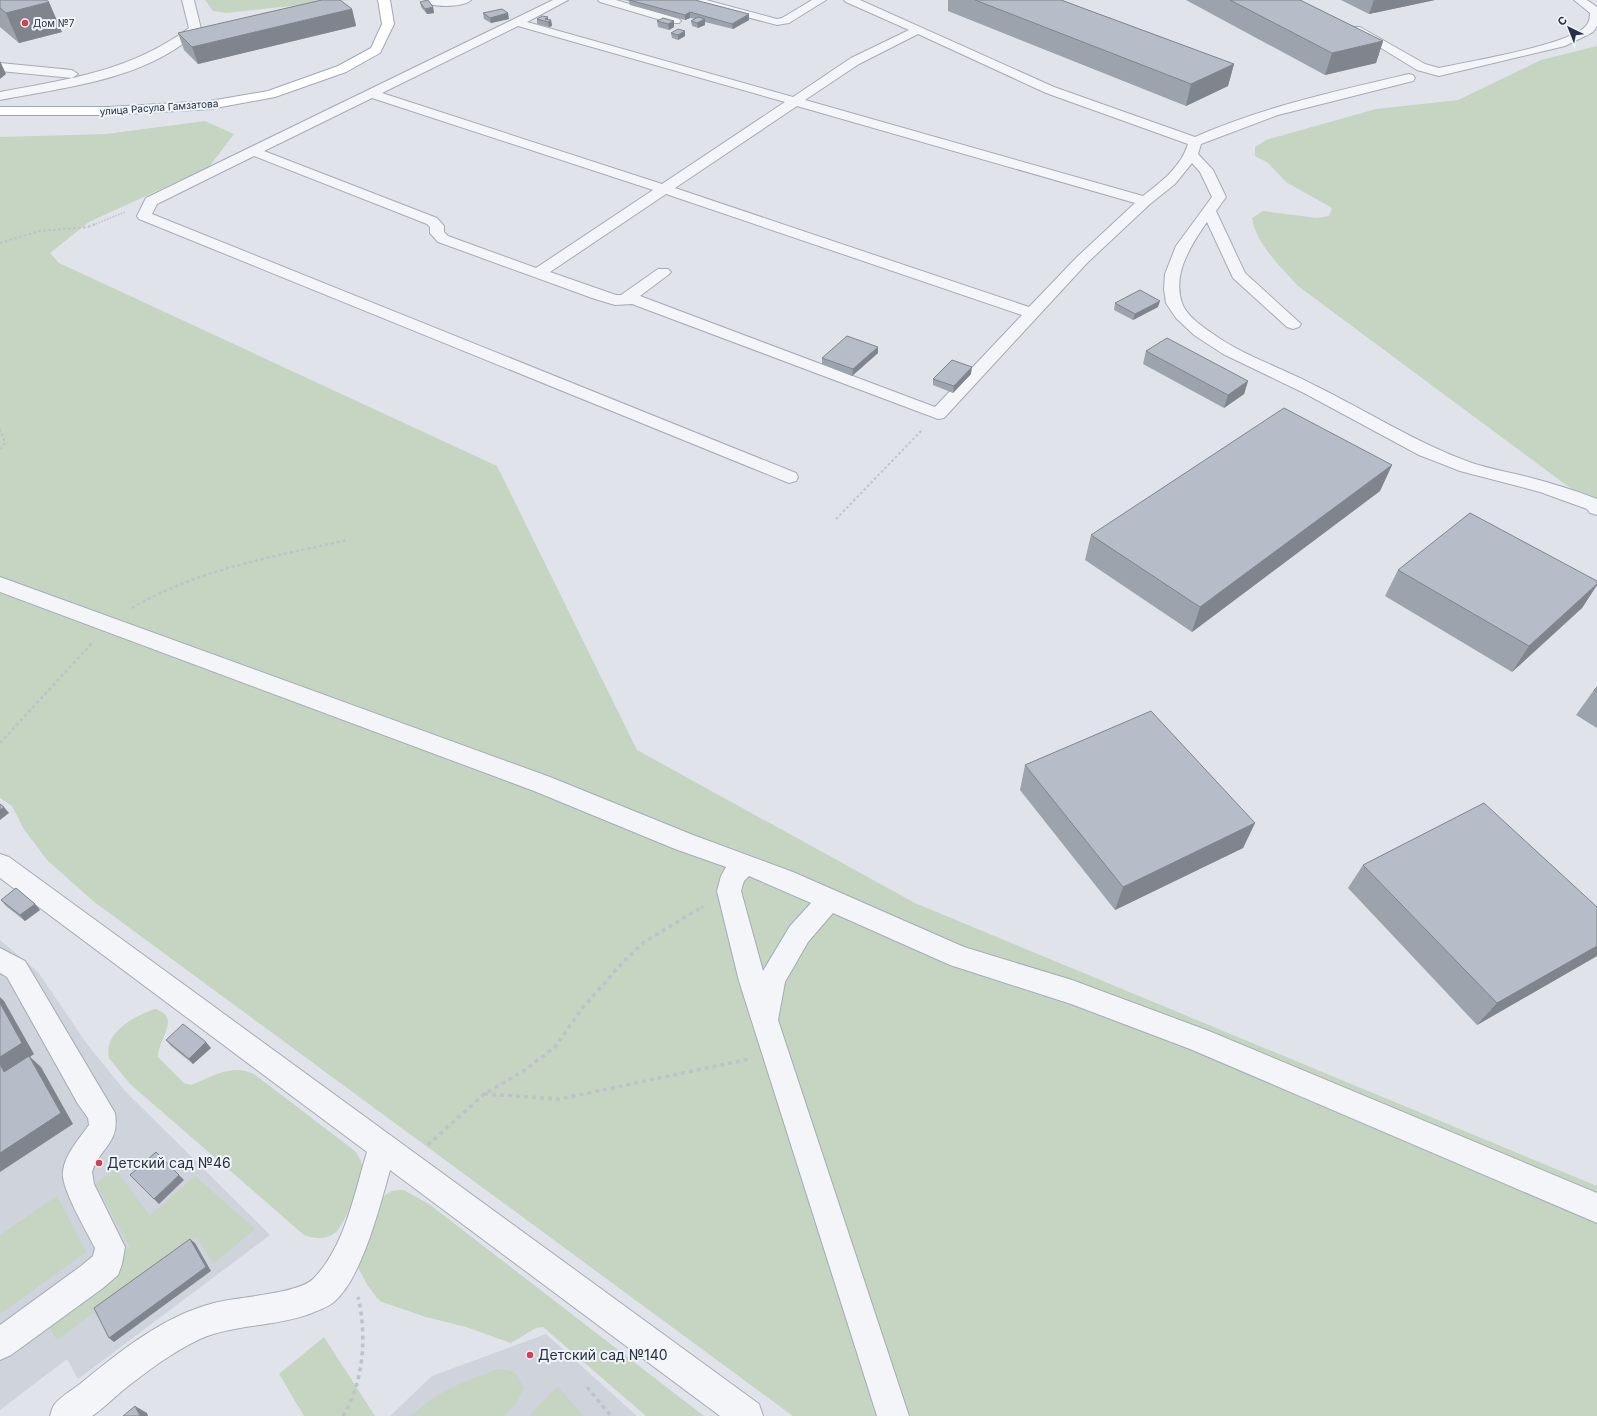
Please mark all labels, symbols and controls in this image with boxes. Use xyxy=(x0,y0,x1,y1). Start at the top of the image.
north arrow xyxy=(1549,8,1589,48)
text: С xyxy=(1554,13,1570,29)
place label: Дом №7 xyxy=(33,17,75,29)
marker: Дом №7 xyxy=(20,18,30,28)
street label: улица Расула Гамзатова xyxy=(99,97,219,117)
place label: Детский сад №46 xyxy=(107,1154,231,1171)
marker: Детский сад №46 xyxy=(94,1158,104,1168)
place label: Детский сад №140 xyxy=(538,1346,668,1363)
marker: Детский сад №140 xyxy=(525,1350,535,1360)

